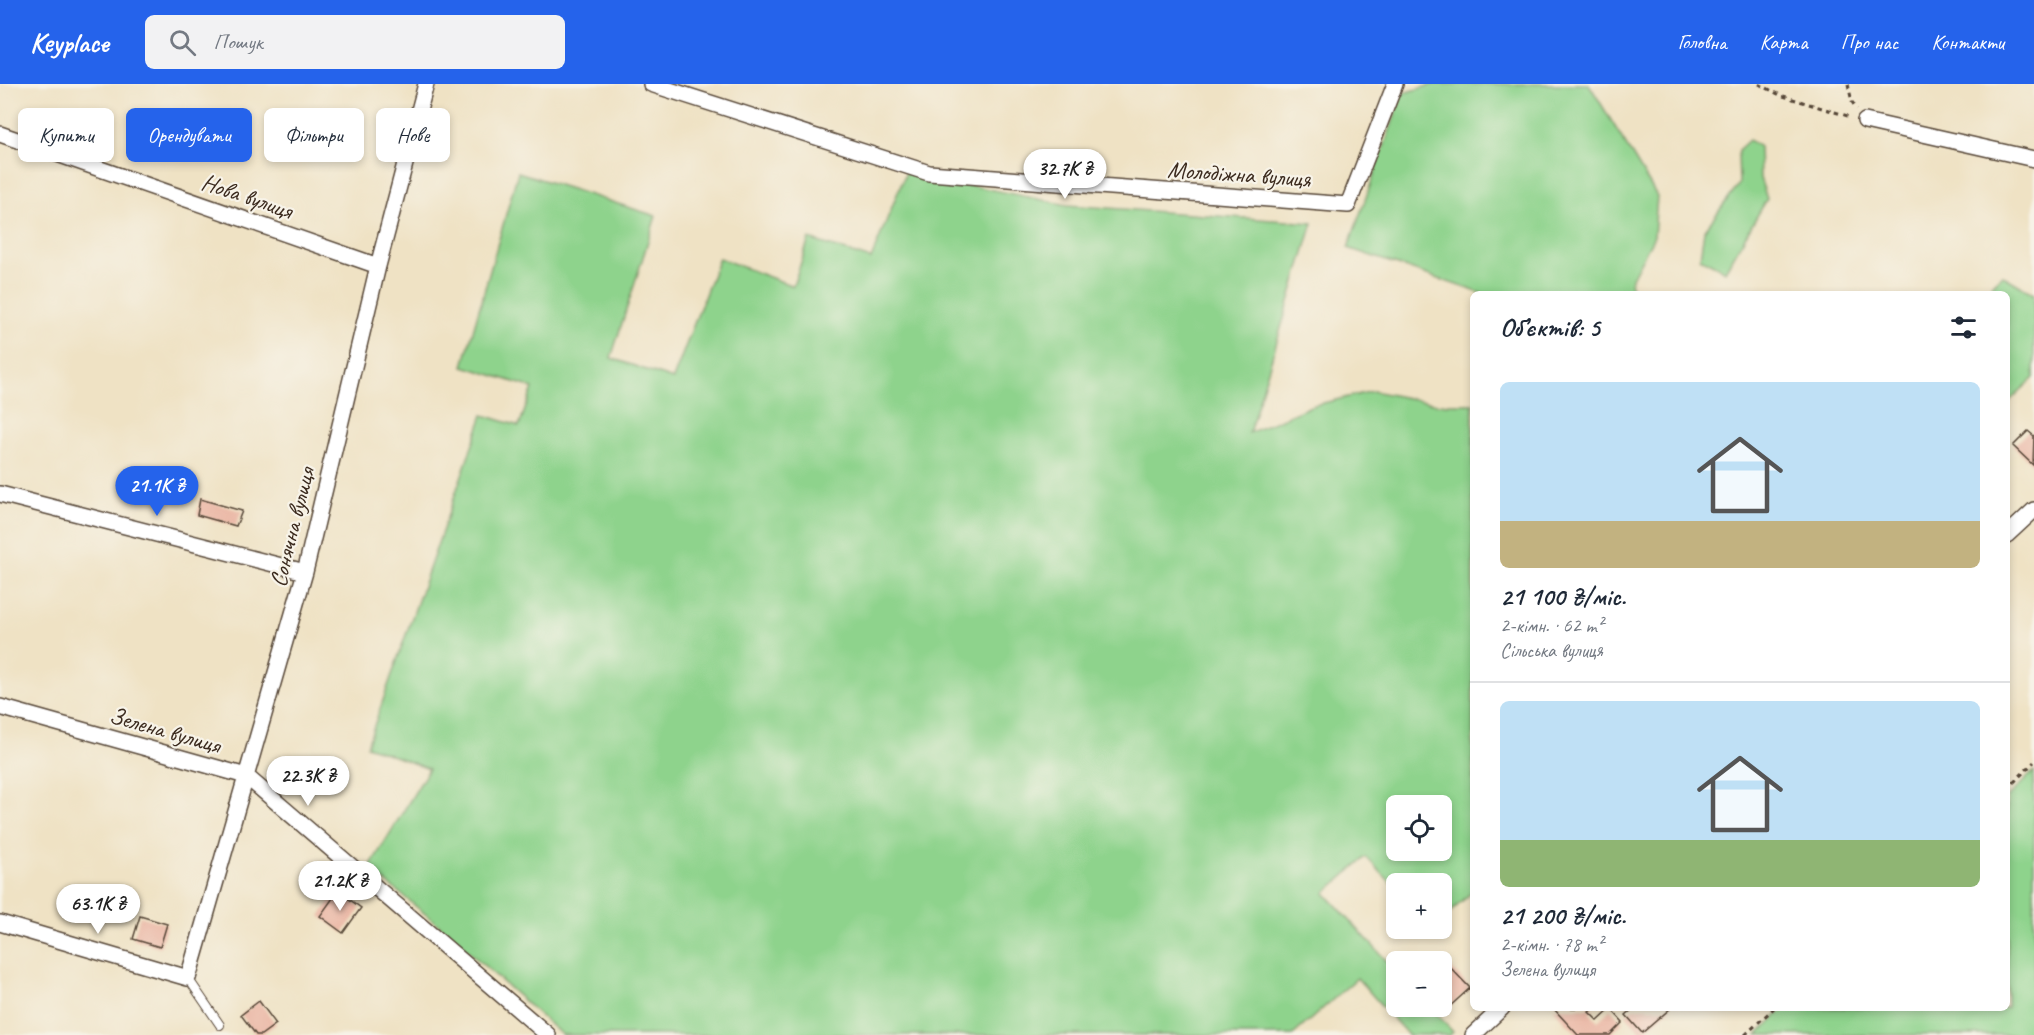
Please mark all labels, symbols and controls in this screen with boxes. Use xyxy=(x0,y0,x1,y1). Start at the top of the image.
search box xyxy=(145,15,565,69)
text: Keyplace xyxy=(30,25,109,60)
icon: search xyxy=(166,26,199,59)
text: Пошук xyxy=(214,28,263,56)
text: Головна xyxy=(1678,29,1727,55)
text: Карта xyxy=(1760,29,1808,55)
text: Про нас xyxy=(1841,29,1898,55)
text: Контакти xyxy=(1931,29,2004,55)
chip: Купити xyxy=(18,108,114,162)
chip: Орендувати xyxy=(126,108,252,162)
chip: Фільтри xyxy=(264,108,364,162)
chip: Нове xyxy=(376,108,450,162)
pin: 32.7K ₴ xyxy=(1010,149,1120,200)
street label: Молодіжна вулиця xyxy=(1166,154,1313,194)
text: 32.7K ₴ xyxy=(1037,156,1093,181)
street label: Нова вулиця xyxy=(198,167,298,226)
text: Об’єктів: 5 xyxy=(1500,311,1600,344)
icon: filters xyxy=(1947,311,1980,344)
icon: home xyxy=(1686,421,1794,529)
street label: Сонячна вулиця xyxy=(263,462,322,590)
pin: 21.1K ₴ xyxy=(102,466,212,517)
text: 21.1K ₴ xyxy=(129,473,185,498)
text: 21 100 ₴/міс. xyxy=(1500,580,1626,613)
text: 2-кімн. · 62 m² xyxy=(1500,613,1603,638)
text: Сільська вулиця xyxy=(1500,638,1603,663)
street label: Зелена вулиця xyxy=(106,700,226,761)
icon: home xyxy=(1686,740,1794,848)
pin: 22.3K ₴ xyxy=(253,756,363,807)
text: 22.3K ₴ xyxy=(280,763,336,788)
map controls xyxy=(1386,795,1452,1017)
button: locate xyxy=(1386,795,1452,861)
pin: 21.2K ₴ xyxy=(285,861,395,912)
text: 21.2K ₴ xyxy=(312,868,368,893)
button: + xyxy=(1386,873,1452,939)
pin: 63.1K ₴ xyxy=(43,884,153,935)
text: 63.1K ₴ xyxy=(70,891,126,916)
text: 21 200 ₴/міс. xyxy=(1500,899,1626,932)
text: 2-кімн. · 78 m² xyxy=(1500,932,1603,957)
button: − xyxy=(1386,951,1452,1017)
text: Зелена вулиця xyxy=(1500,957,1595,982)

